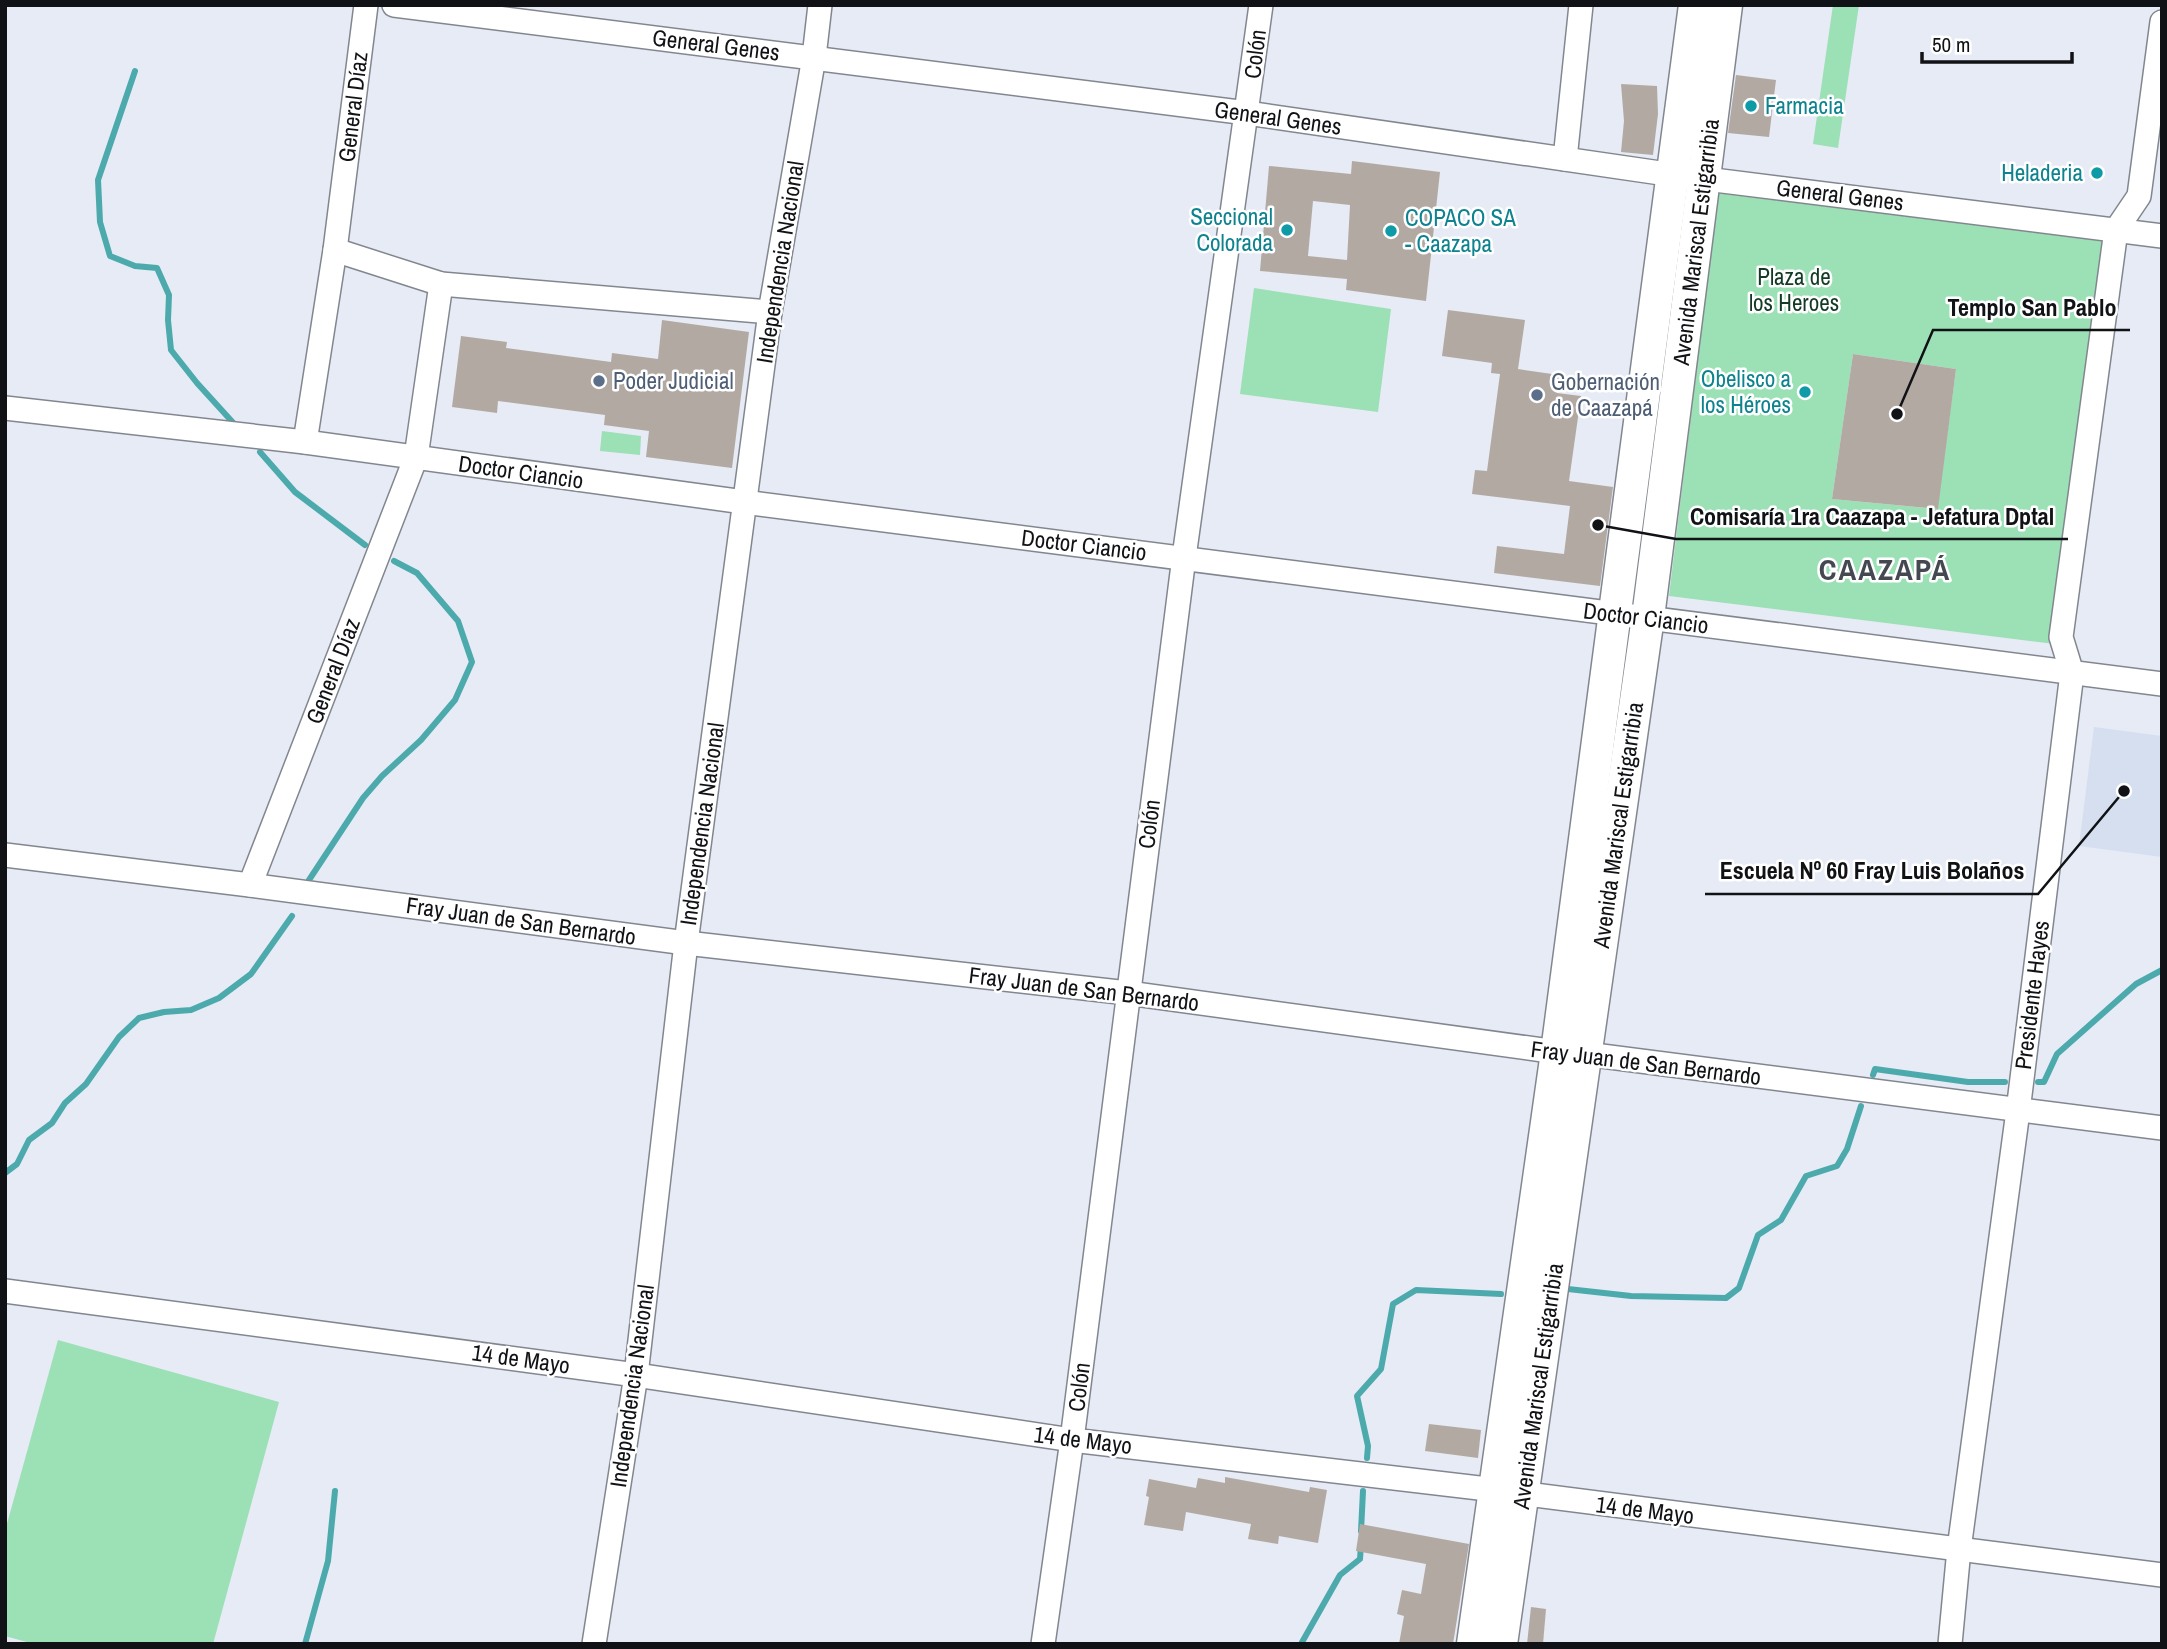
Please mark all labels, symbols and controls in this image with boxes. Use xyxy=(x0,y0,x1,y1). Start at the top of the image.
street label: General Genes xyxy=(651,21,781,68)
scale bar xyxy=(1922,21,2072,65)
street label: Colón xyxy=(1236,28,1273,80)
text: 50 m xyxy=(1932,30,1970,59)
street label: General Díaz xyxy=(330,50,375,164)
place label: Farmacia xyxy=(1765,90,1844,121)
street label: General Genes xyxy=(1213,93,1344,142)
marker: Farmacia xyxy=(1743,98,1759,114)
street label: Avenida Mariscal Estigarribia xyxy=(1665,116,1726,368)
place label: Heladeria xyxy=(2001,157,2084,188)
street label: Independencia Nacional xyxy=(748,159,811,365)
marker: Heladeria xyxy=(2089,165,2105,181)
street label: General Genes xyxy=(1775,171,1905,218)
place label: Seccional Colorada xyxy=(1190,201,1274,258)
place label: COPACO SA - Caazapa xyxy=(1405,202,1516,259)
marker: Seccional Colorada xyxy=(1279,222,1295,238)
marker: COPACO SA - Caazapa xyxy=(1383,223,1399,239)
park label: Plaza de los Heroes xyxy=(1749,261,1839,318)
callout: Templo San Pablo xyxy=(1933,285,2130,330)
text: Templo San Pablo xyxy=(1947,291,2117,323)
place label: Obelisco a los Héroes xyxy=(1701,363,1792,420)
place label: Poder Judicial xyxy=(613,365,734,396)
place label: Gobernación de Caazapá xyxy=(1551,366,1660,423)
marker: Poder Judicial xyxy=(591,373,607,389)
marker: Obelisco a los Héroes xyxy=(1797,384,1813,400)
marker: Gobernación de Caazapá xyxy=(1529,387,1545,403)
street label: Doctor Ciancio xyxy=(457,447,586,496)
callout: Comisaría 1ra Caazapa - Jefatura Dptal xyxy=(1676,494,2068,539)
text: Comisaría 1ra Caazapa - Jefatura Dptal xyxy=(1690,500,2054,532)
street label: Doctor Ciancio xyxy=(1020,521,1148,568)
district label: CAAZAPÁ xyxy=(1819,549,1951,589)
street label: Doctor Ciancio xyxy=(1582,594,1710,641)
street label: General Díaz xyxy=(298,613,367,728)
street label: Avenida Mariscal Estigarribia xyxy=(1585,699,1650,951)
street label: Independencia Nacional xyxy=(672,721,731,927)
street label: Colón xyxy=(1130,798,1167,850)
callout: Escuela Nº 60 Fray Luis Bolaños xyxy=(1705,849,2038,894)
text: Escuela Nº 60 Fray Luis Bolaños xyxy=(1720,854,2024,886)
street label: Fray Juan de San Bernardo xyxy=(404,889,638,952)
street label: Presidente Hayes xyxy=(2007,919,2056,1071)
street label: Fray Juan de San Bernardo xyxy=(967,959,1201,1018)
street label: Fray Juan de San Bernardo xyxy=(1529,1033,1763,1092)
street label: Avenida Mariscal Estigarribia xyxy=(1505,1260,1570,1512)
street label: Independencia Nacional xyxy=(602,1283,661,1489)
street label: 14 de Mayo xyxy=(470,1336,572,1381)
street label: Colón xyxy=(1060,1361,1097,1413)
street label: 14 de Mayo xyxy=(1032,1418,1134,1461)
street label: 14 de Mayo xyxy=(1594,1488,1696,1531)

